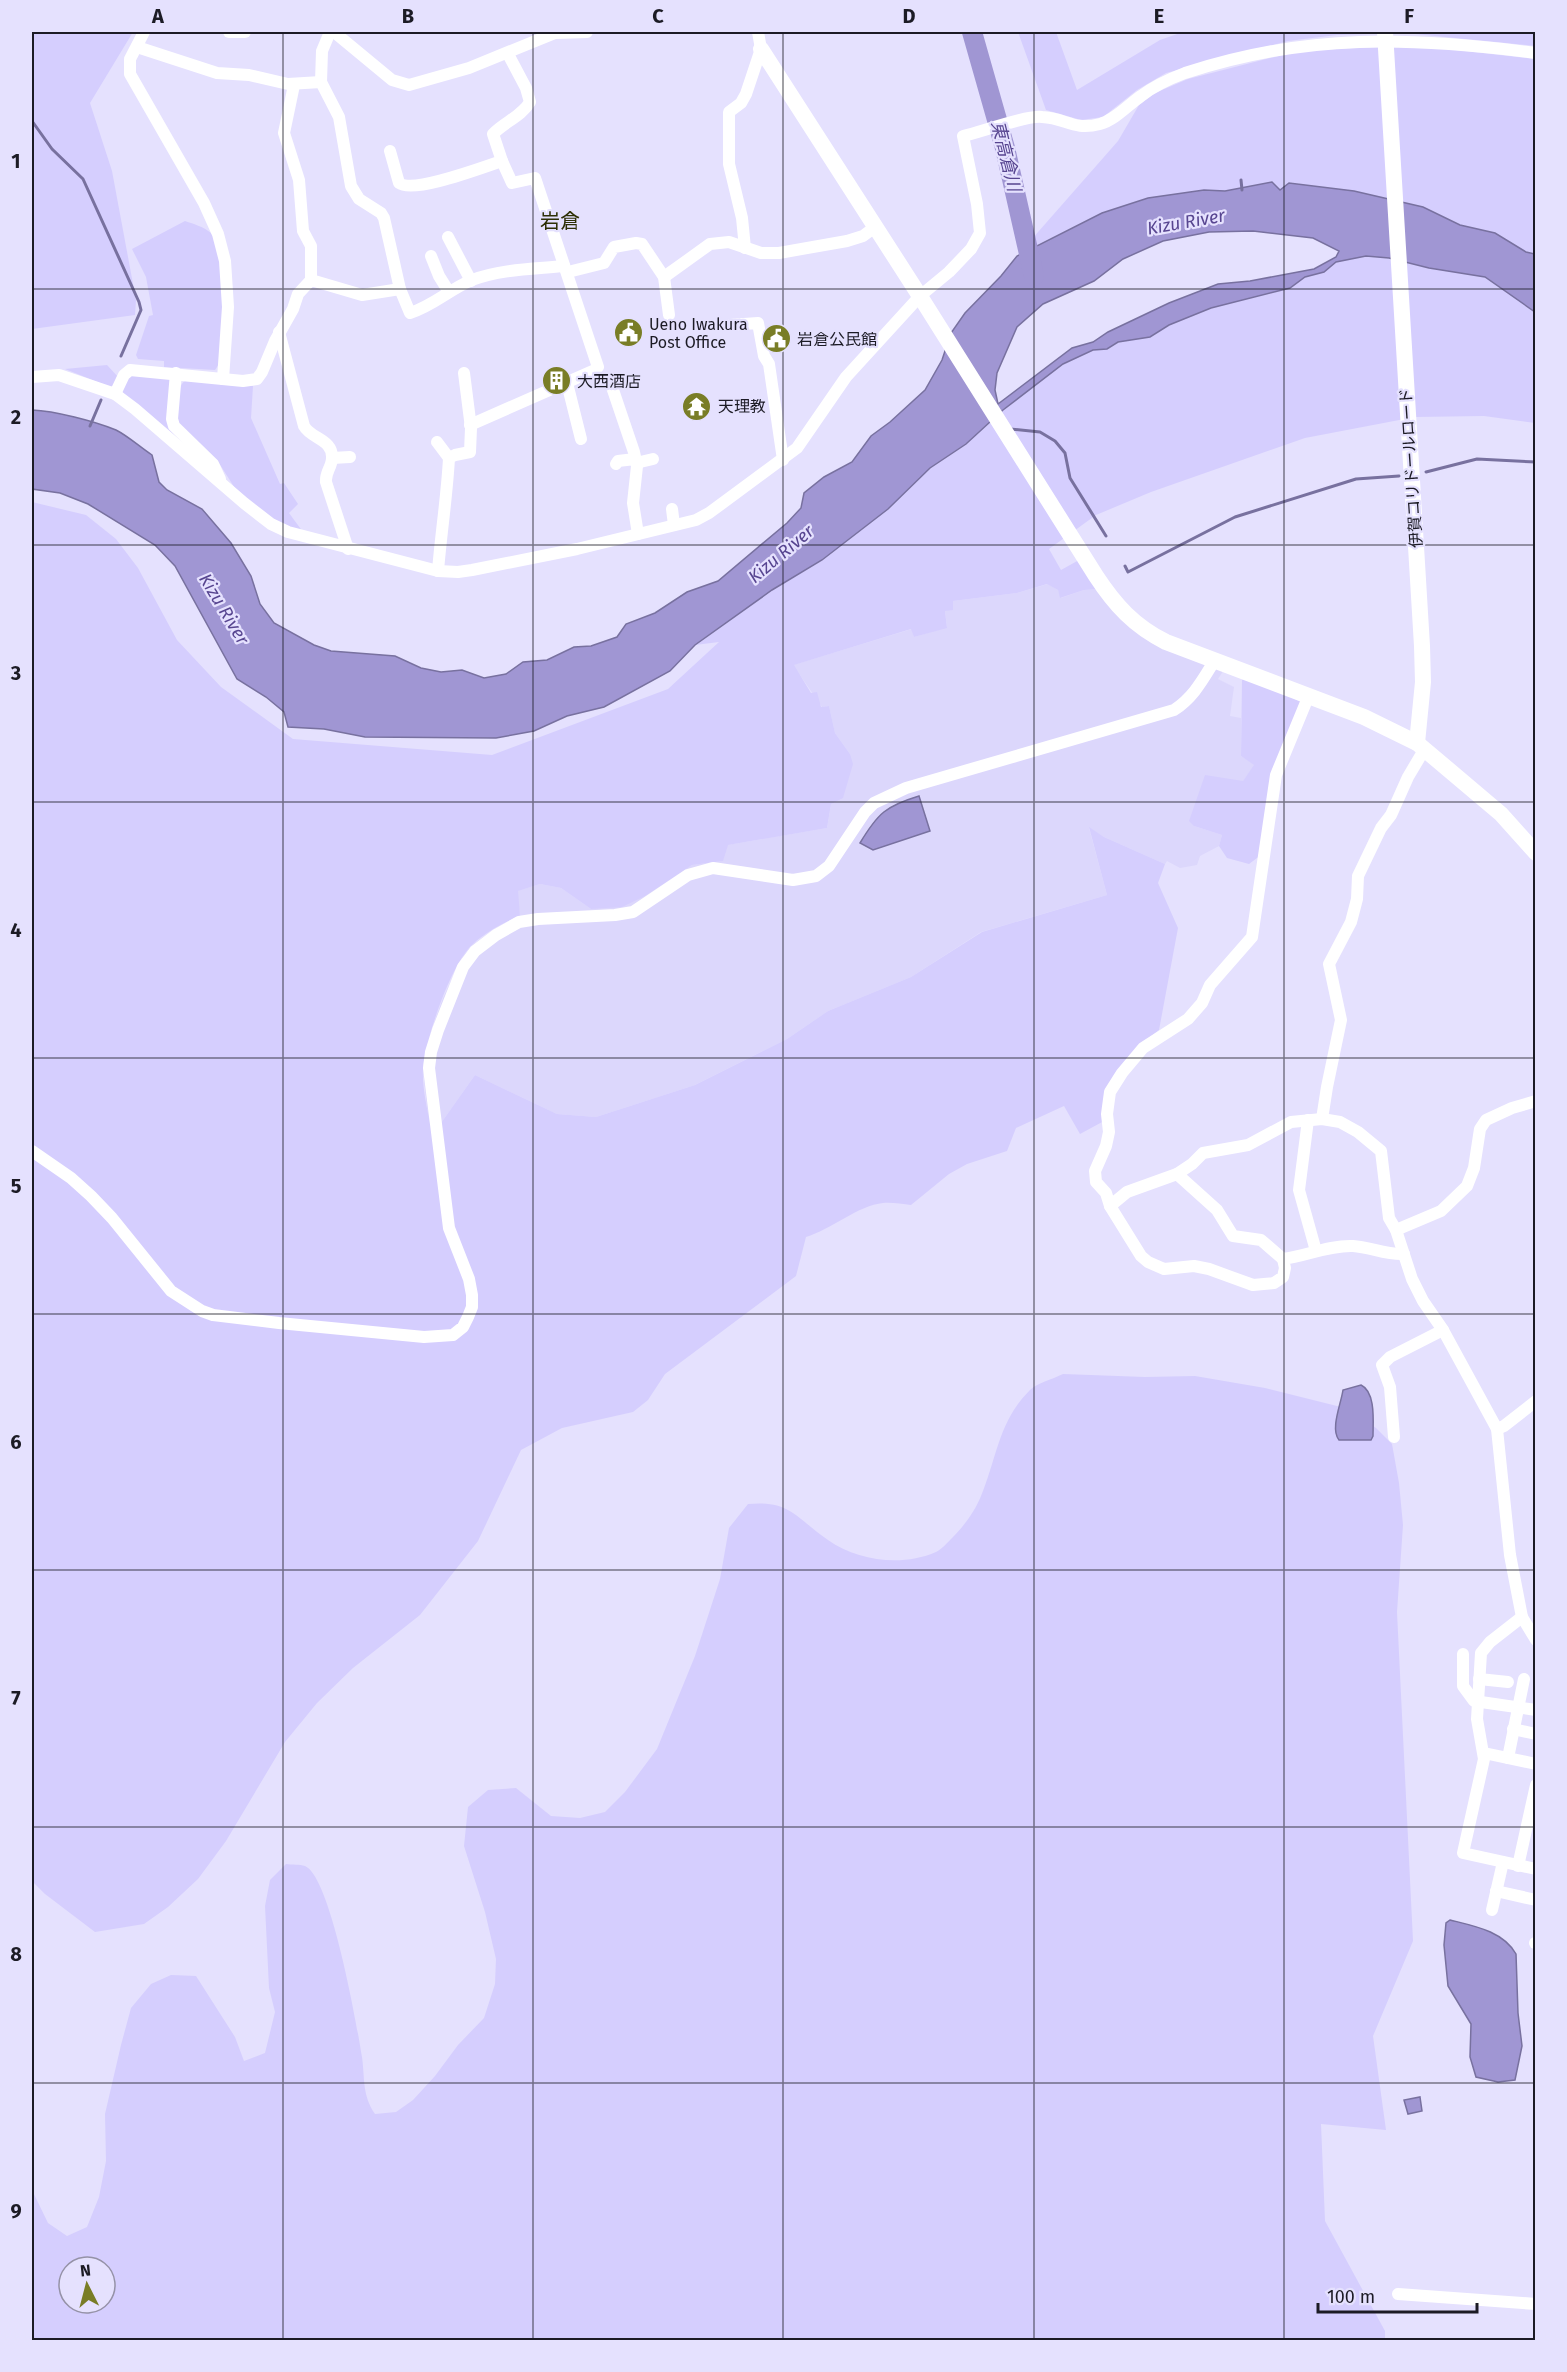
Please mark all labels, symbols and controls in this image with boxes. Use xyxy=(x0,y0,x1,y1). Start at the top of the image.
text: A xyxy=(151,4,165,28)
text: B xyxy=(402,4,414,28)
text: C xyxy=(652,4,664,28)
text: D xyxy=(902,4,916,28)
text: E xyxy=(1154,4,1164,28)
text: F xyxy=(1404,4,1414,28)
water label: 東高倉川 xyxy=(987,118,1026,196)
text: 1 xyxy=(11,149,21,173)
water label: Kizu River xyxy=(1145,204,1228,240)
district label: 岩倉 xyxy=(540,209,580,233)
place label: Ueno Iwakura Post Office xyxy=(649,315,748,352)
public building icon: Ueno Iwakura Post Office xyxy=(612,317,644,349)
public building icon: 岩倉公民館 xyxy=(760,323,792,355)
place label: 岩倉公民館 xyxy=(797,330,877,349)
building icon: 大西酒店 xyxy=(540,365,572,397)
place label: 大西酒店 xyxy=(577,372,641,391)
street label: 伊賀コリドールロード xyxy=(1396,388,1426,548)
temple icon: 天理教 xyxy=(681,390,713,422)
place label: 天理教 xyxy=(718,397,766,416)
text: 2 xyxy=(11,405,21,429)
water label: Kizu River xyxy=(744,520,819,588)
water label: Kizu River xyxy=(194,570,254,649)
text: 3 xyxy=(10,661,21,685)
text: 4 xyxy=(10,918,22,942)
text: 5 xyxy=(11,1174,22,1198)
text: 6 xyxy=(10,1430,22,1454)
text: 7 xyxy=(11,1686,21,1710)
text: 8 xyxy=(10,1942,22,1966)
text: 9 xyxy=(10,2199,22,2223)
north arrow xyxy=(57,2255,117,2315)
text: N xyxy=(79,2261,92,2281)
scale bar xyxy=(1318,2276,1477,2314)
text: 100 m xyxy=(1327,2286,1375,2308)

